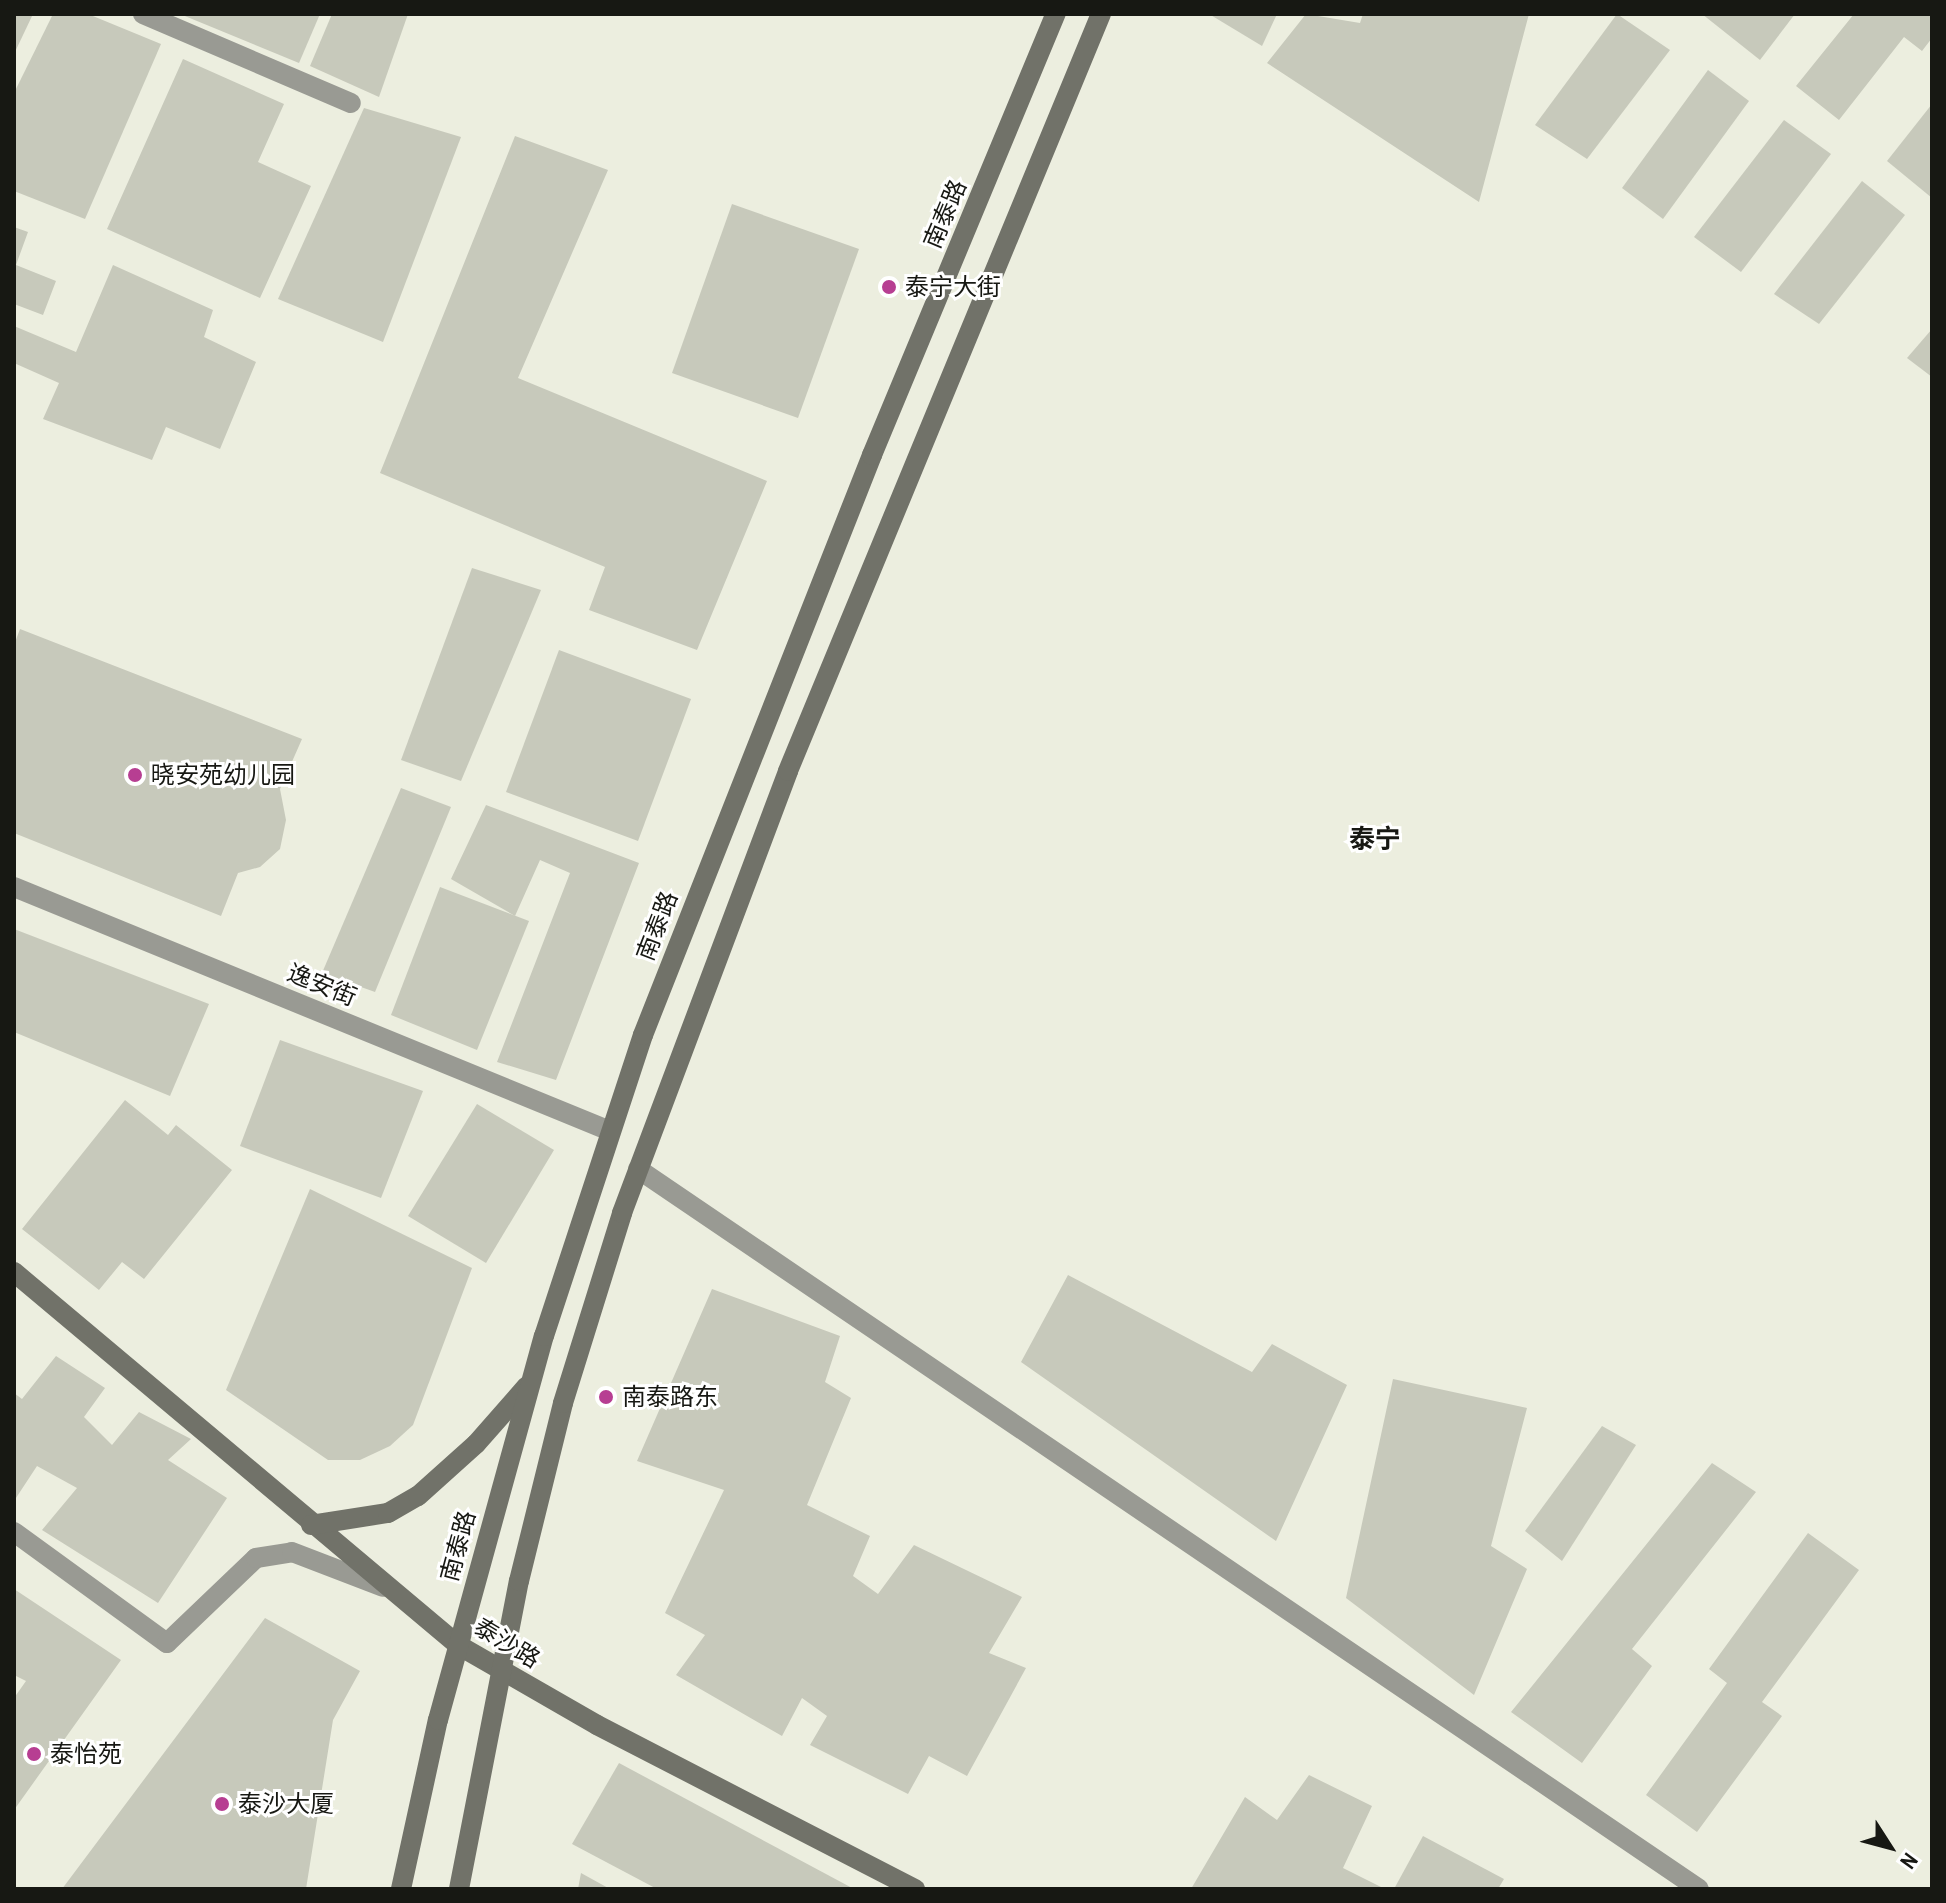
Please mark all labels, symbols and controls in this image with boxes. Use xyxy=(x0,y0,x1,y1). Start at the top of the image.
street label: 南泰路 xyxy=(918,175,972,253)
place label: 泰宁大街 xyxy=(905,273,1001,301)
marker: 泰宁大街 xyxy=(880,278,898,296)
place label: 晓安苑幼儿园 xyxy=(151,761,295,789)
marker: 晓安苑幼儿园 xyxy=(126,766,144,784)
district label: 泰宁 xyxy=(1349,823,1401,855)
street label: 南泰路 xyxy=(631,887,683,965)
street label: 逸安街 xyxy=(283,958,361,1012)
place label: 南泰路东 xyxy=(622,1383,718,1411)
marker: 南泰路东 xyxy=(597,1388,615,1406)
street label: 南泰路 xyxy=(435,1507,481,1585)
street label: 泰沙路 xyxy=(469,1612,545,1674)
place label: 泰怡苑 xyxy=(50,1740,122,1768)
marker: 泰怡苑 xyxy=(25,1745,43,1763)
place label: 泰沙大厦 xyxy=(238,1790,334,1818)
marker: 泰沙大厦 xyxy=(213,1795,231,1813)
north arrow xyxy=(1850,1807,1930,1887)
text: N xyxy=(1893,1847,1925,1875)

